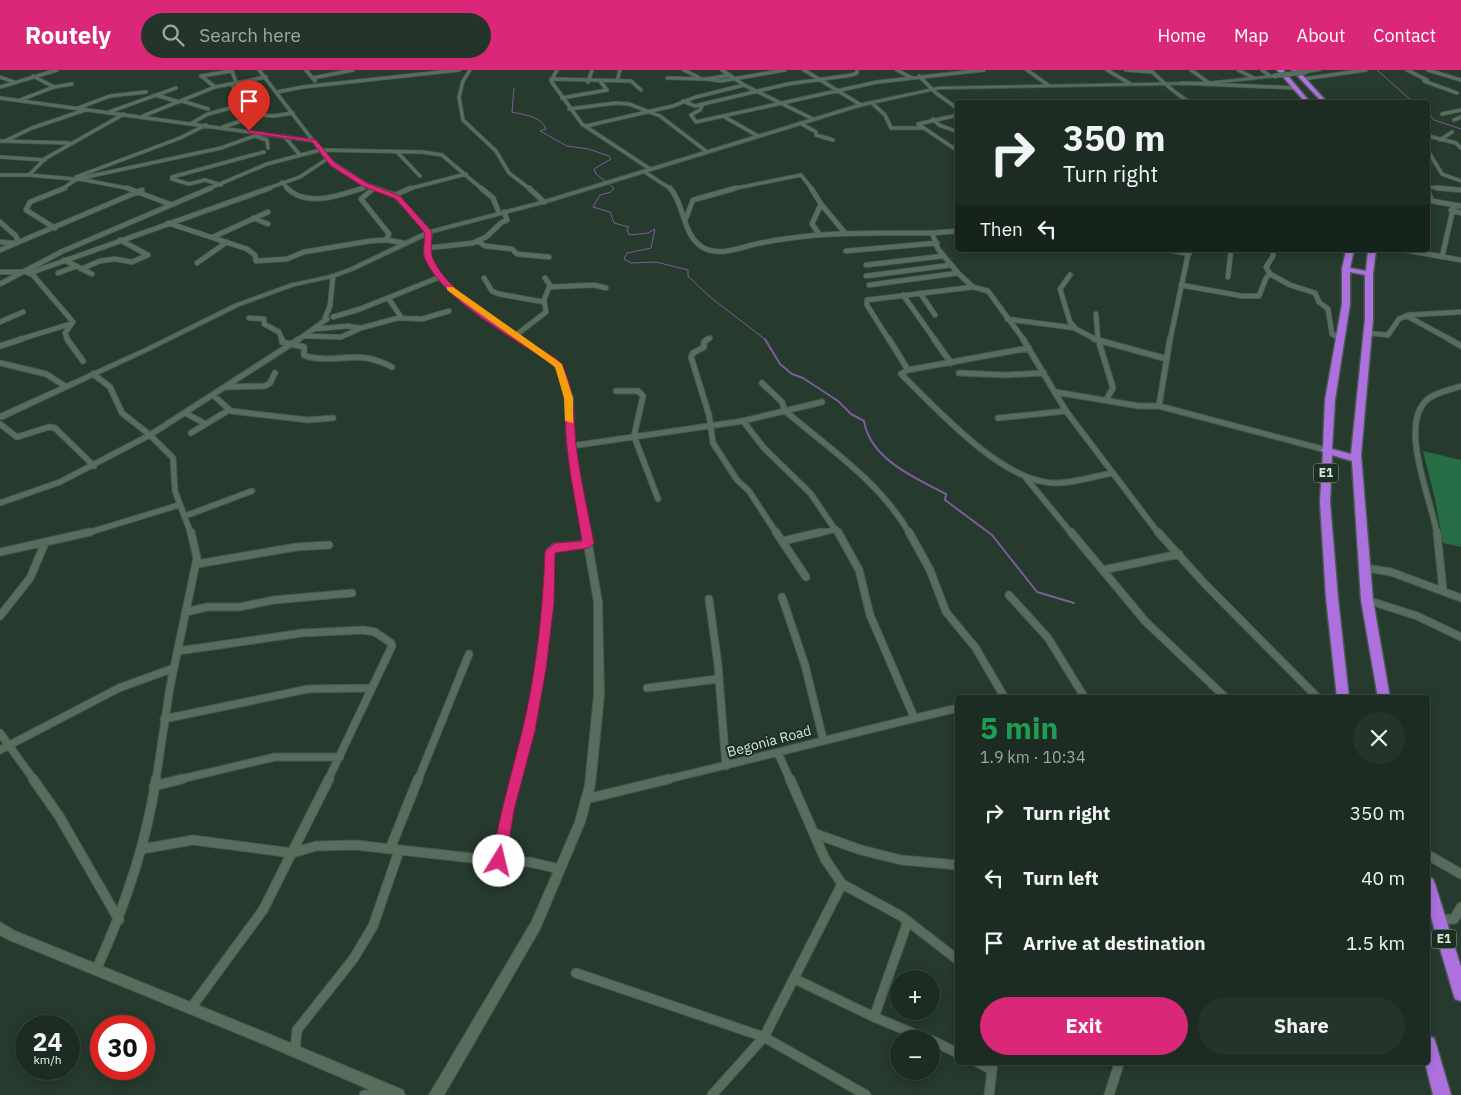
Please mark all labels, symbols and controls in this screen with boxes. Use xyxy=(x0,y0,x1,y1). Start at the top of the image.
search box xyxy=(141,13,491,58)
text: Routely xyxy=(25,19,111,51)
icon: search xyxy=(159,21,187,49)
text: Search here xyxy=(199,23,301,47)
text: Home xyxy=(1158,24,1206,47)
text: Map xyxy=(1234,24,1269,47)
text: About xyxy=(1297,24,1345,47)
text: Contact xyxy=(1373,24,1436,47)
pin xyxy=(228,80,270,131)
icon: arrive xyxy=(235,87,263,115)
text: 350 m xyxy=(1063,115,1166,161)
icon: right xyxy=(980,120,1045,185)
text: Turn right xyxy=(1063,159,1158,188)
icon: left xyxy=(1033,215,1061,243)
text: Then xyxy=(980,217,1023,241)
road number: E1 xyxy=(1314,463,1338,482)
text: 5 min xyxy=(980,708,1058,747)
button: close xyxy=(1353,712,1405,764)
street label: Begonia Road xyxy=(725,721,813,761)
text: 1.9 km · 10:34 xyxy=(980,747,1086,767)
icon: right xyxy=(980,799,1008,827)
text: Turn right xyxy=(1023,801,1110,825)
text: 350 m xyxy=(1350,801,1405,825)
position arrow xyxy=(472,834,524,886)
icon: left xyxy=(980,864,1008,892)
text: Turn left xyxy=(1023,866,1099,890)
text: 40 m xyxy=(1361,866,1405,890)
icon: arrive xyxy=(980,929,1008,957)
road number: E1 xyxy=(1432,930,1456,949)
text: Arrive at destination xyxy=(1023,931,1206,955)
text: 1.5 km xyxy=(1346,931,1405,955)
map controls xyxy=(890,970,940,1080)
button: + xyxy=(890,970,940,1020)
button: Exit xyxy=(980,997,1188,1055)
button: Share xyxy=(1198,997,1405,1055)
speed limit sign: 30 xyxy=(90,1015,155,1080)
text: 24 xyxy=(32,1025,63,1058)
button: − xyxy=(890,1030,940,1080)
text: km/h xyxy=(33,1052,62,1067)

